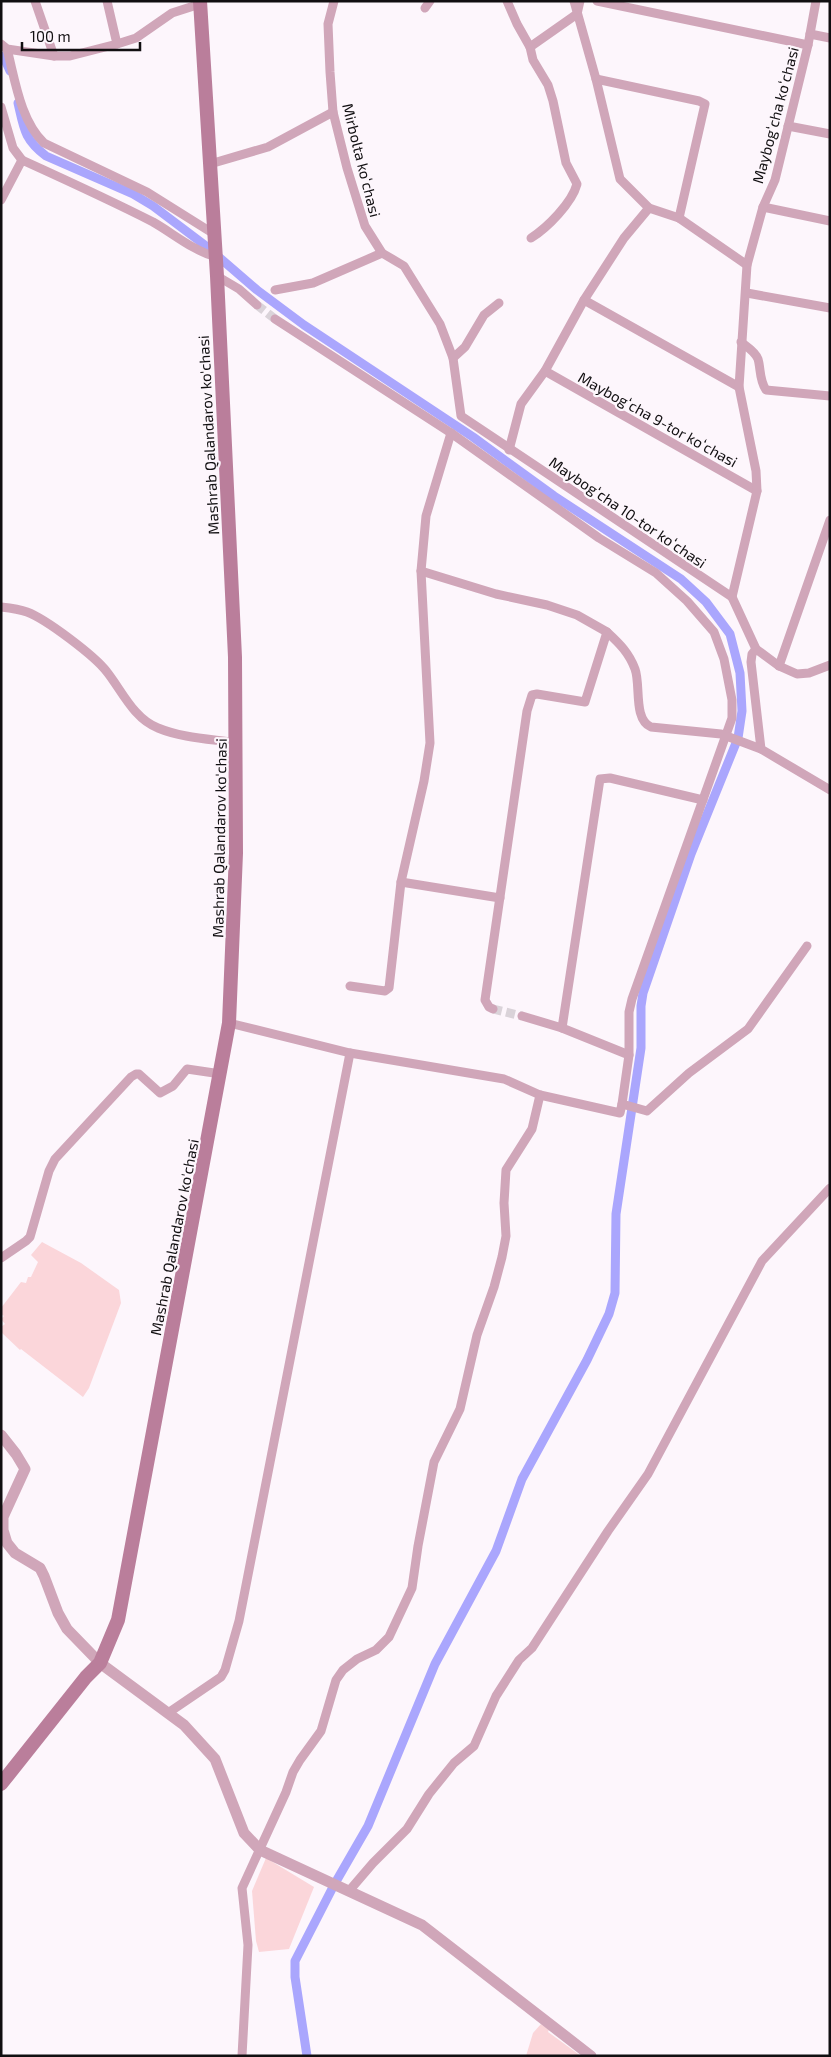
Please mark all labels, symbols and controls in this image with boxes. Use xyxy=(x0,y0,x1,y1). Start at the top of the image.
scale bar xyxy=(22,20,140,52)
text: 100 m xyxy=(30,27,71,45)
street label: Maybogʻcha koʻchasi xyxy=(748,45,802,185)
street label: Mirbolta koʻchasi xyxy=(339,101,385,219)
street label: Mashrab Qalandarov ko'chasi xyxy=(194,335,223,535)
street label: Maybogʻcha 9-tor koʻchasi xyxy=(575,368,741,470)
street label: Maybogʻcha 10-tor koʻchasi xyxy=(546,453,710,571)
street label: Mashrab Qalandarov ko'chasi xyxy=(208,738,231,938)
street label: Mashrab Qalandarov ko'chasi xyxy=(146,1137,203,1337)

